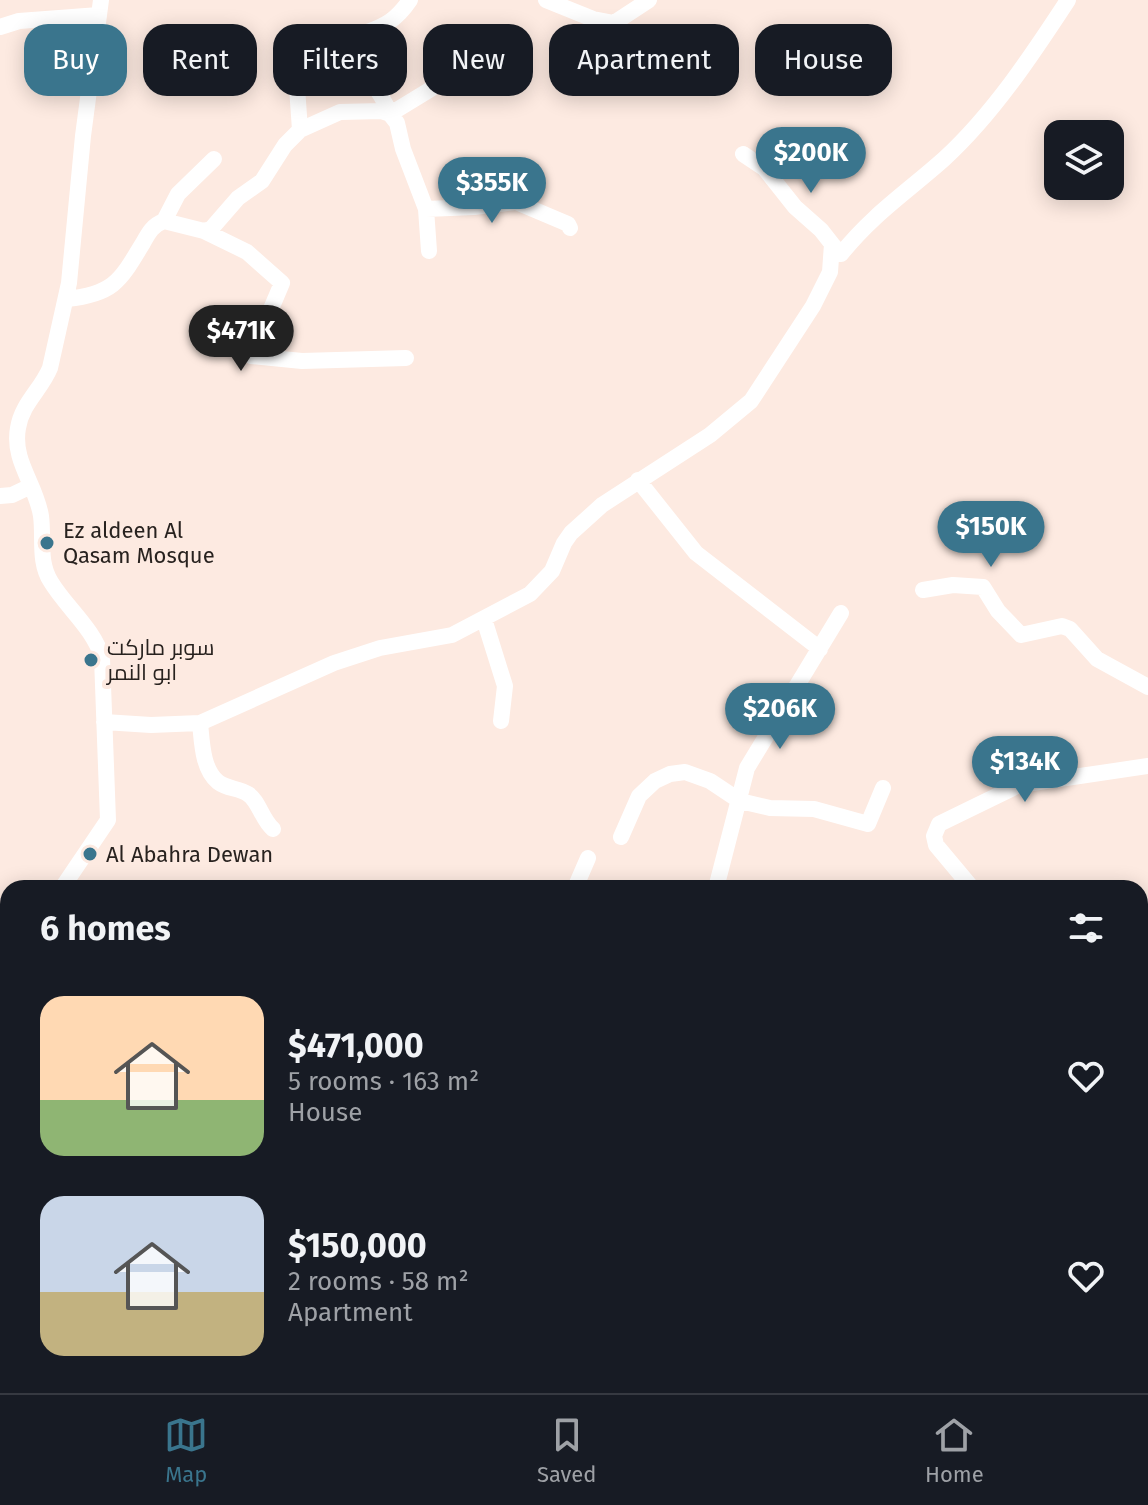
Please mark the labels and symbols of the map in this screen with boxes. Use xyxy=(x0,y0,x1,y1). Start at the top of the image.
pin: $200K xyxy=(755,127,867,195)
pin: $355K xyxy=(436,157,548,225)
pin: $471K xyxy=(185,305,297,373)
pin: $150K xyxy=(935,501,1047,569)
place label: Ez aldeen Al Qasam Mosque xyxy=(63,517,215,569)
marker: Ez aldeen Al Qasam Mosque xyxy=(38,534,56,552)
place label: سوبر ماركت ابو النمر xyxy=(105,634,214,686)
marker: سوبر ماركت ابو النمر xyxy=(82,651,100,669)
pin: $206K xyxy=(724,683,836,751)
pin: $134K xyxy=(969,736,1081,804)
place label: Al Abahra Dewan xyxy=(106,841,273,868)
marker: Al Abahra Dewan xyxy=(81,845,99,863)

